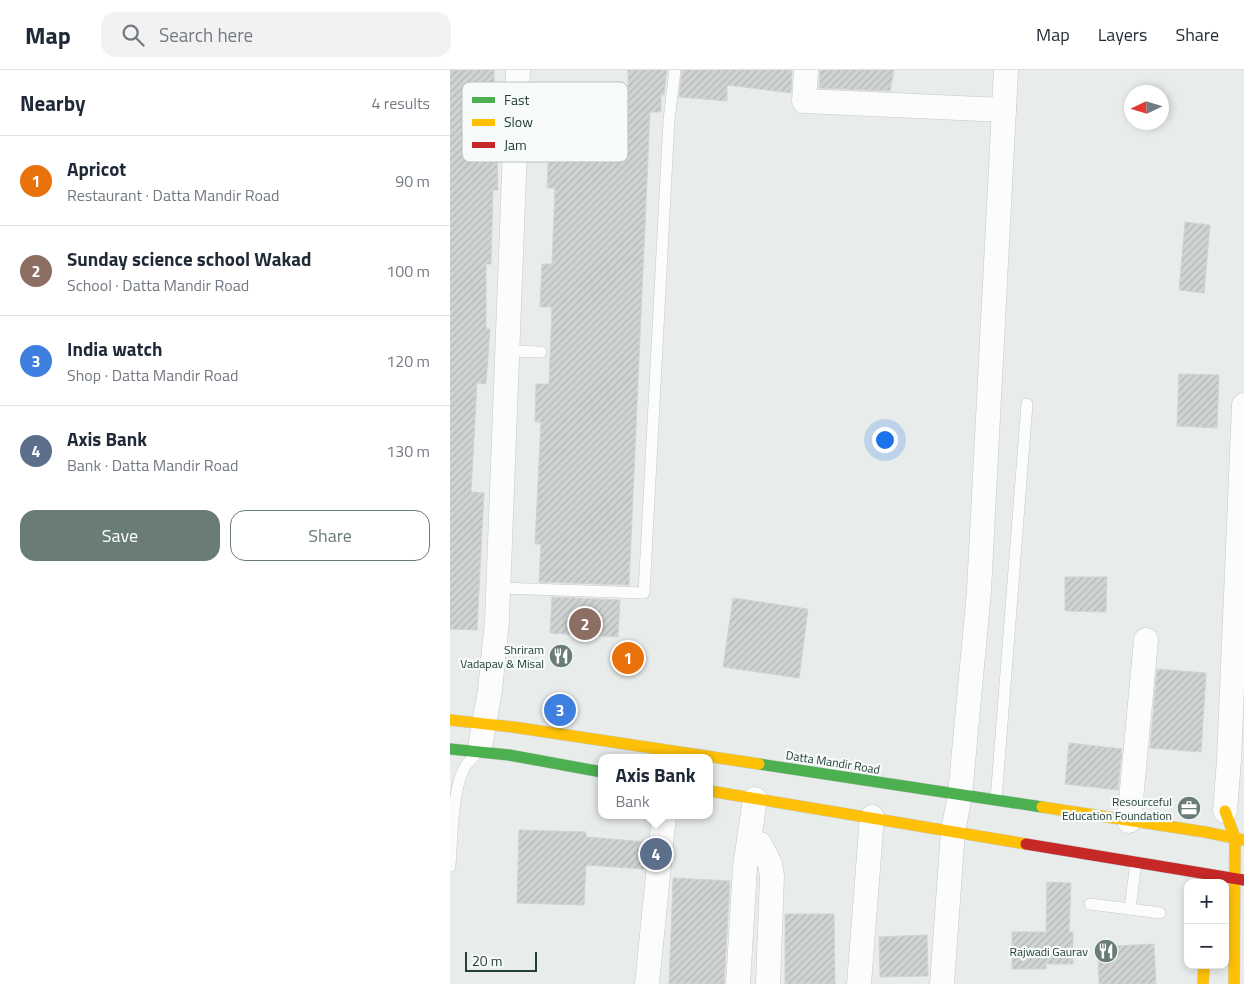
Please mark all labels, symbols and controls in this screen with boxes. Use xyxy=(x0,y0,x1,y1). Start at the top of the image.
search box xyxy=(101,12,451,57)
text: Map xyxy=(25,17,71,53)
text: Search here xyxy=(159,20,253,49)
icon: search xyxy=(119,21,147,49)
text: Map xyxy=(1036,21,1070,48)
text: Layers xyxy=(1098,21,1147,48)
text: Share xyxy=(1175,21,1219,48)
legend xyxy=(462,82,628,162)
north arrow xyxy=(1124,85,1169,130)
text: Nearby xyxy=(20,87,85,119)
text: Fast xyxy=(504,89,529,110)
text: 4 results xyxy=(371,91,430,115)
text: Slow xyxy=(504,111,533,132)
text: Jam xyxy=(504,134,527,155)
text: Apricot xyxy=(67,154,126,183)
text: 1 xyxy=(32,169,40,193)
text: 90 m xyxy=(395,169,430,193)
text: Restaurant · Datta Mandir Road xyxy=(67,183,279,207)
text: Sunday science school Wakad xyxy=(67,244,311,273)
text: 2 xyxy=(32,259,40,283)
text: 100 m xyxy=(386,259,430,283)
text: School · Datta Mandir Road xyxy=(67,273,249,297)
text: India watch xyxy=(67,334,162,363)
text: 3 xyxy=(32,349,40,373)
text: 120 m xyxy=(386,349,430,373)
text: Shop · Datta Mandir Road xyxy=(67,363,238,387)
text: Axis Bank xyxy=(67,424,147,453)
your location xyxy=(872,427,898,453)
text: 4 xyxy=(32,439,40,463)
text: 130 m xyxy=(386,439,430,463)
text: Bank · Datta Mandir Road xyxy=(67,453,238,477)
button: Save xyxy=(20,510,220,561)
button: Share xyxy=(230,510,430,561)
pin: 2 xyxy=(569,605,601,643)
pin: 1 xyxy=(612,639,644,677)
place label: Shriram Vadapav & Misal xyxy=(460,640,544,673)
restaurant icon: Shriram Vadapav & Misal xyxy=(548,643,574,669)
pin: 3 xyxy=(544,691,576,729)
street label: Datta Mandir Road xyxy=(785,745,881,779)
popup xyxy=(598,754,713,819)
text: Axis Bank xyxy=(615,760,696,789)
text: Bank xyxy=(615,789,650,813)
place label: Resourceful Education Foundation xyxy=(1062,792,1172,825)
office icon: Resourceful Education Foundation xyxy=(1176,795,1202,821)
pin: 4 xyxy=(640,835,672,873)
map controls xyxy=(1184,879,1229,969)
button: + xyxy=(1184,879,1229,924)
button: − xyxy=(1184,924,1229,969)
restaurant icon: Rajwadi Gaurav xyxy=(1093,938,1119,964)
place label: Rajwadi Gaurav xyxy=(1010,942,1088,961)
scale bar xyxy=(465,949,538,972)
text: 20 m xyxy=(472,950,502,971)

